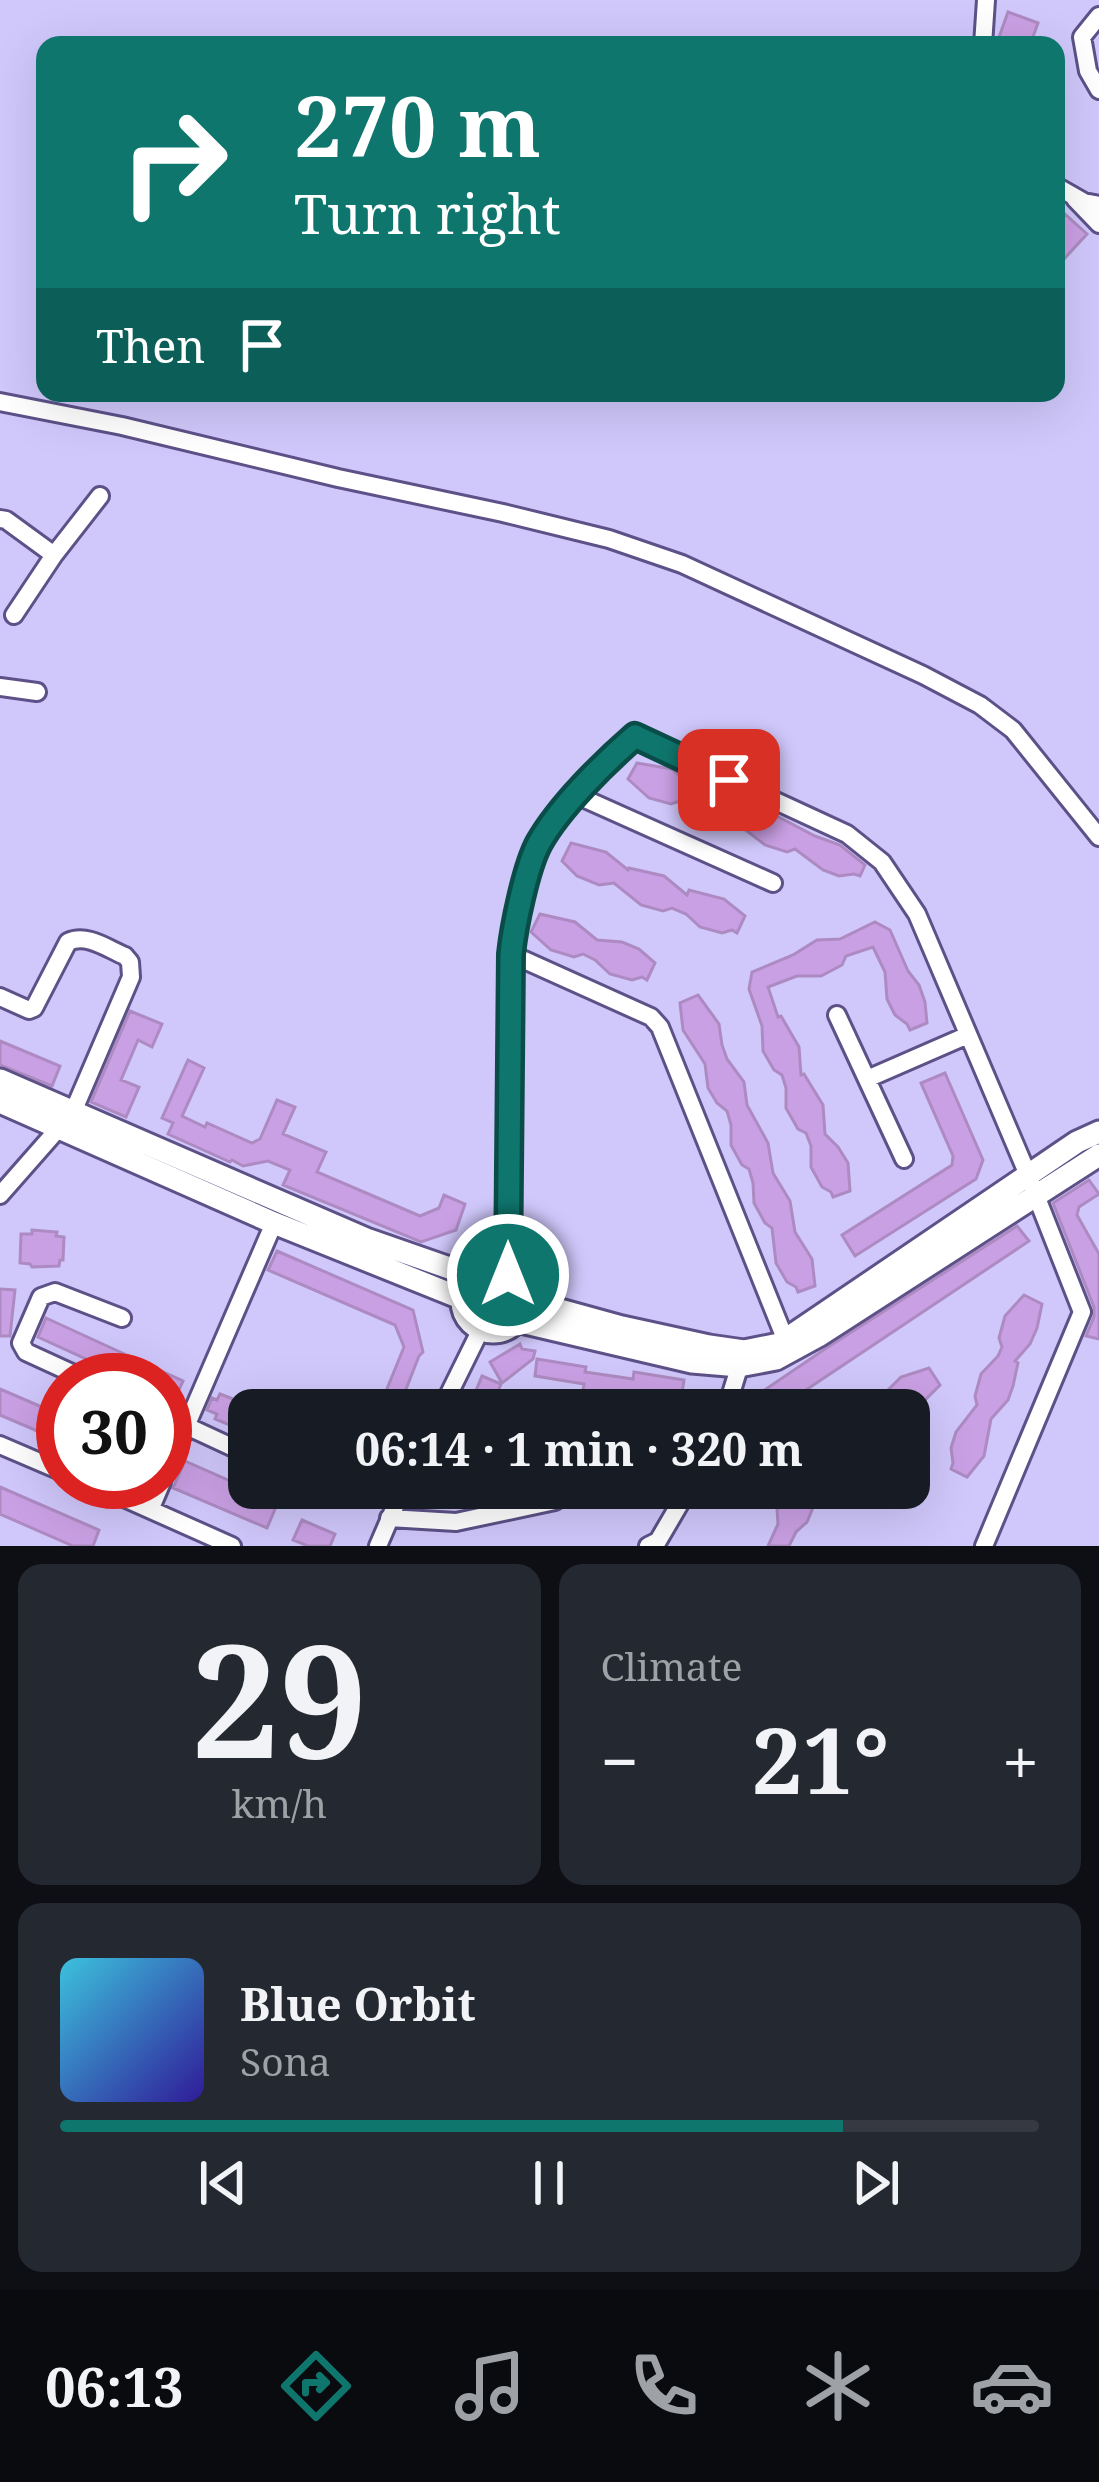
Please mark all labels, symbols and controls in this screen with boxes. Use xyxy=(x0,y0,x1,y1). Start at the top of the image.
text: 270 m xyxy=(294,67,541,182)
icon: right xyxy=(96,84,252,240)
text: Turn right xyxy=(294,176,561,250)
icon: arrive xyxy=(229,312,295,378)
text: Then xyxy=(96,315,205,376)
pin xyxy=(678,729,780,831)
icon: arrive xyxy=(696,747,762,813)
position arrow xyxy=(445,1212,571,1338)
speed limit sign: 30 xyxy=(36,1353,192,1509)
text: 06:14 · 1 min · 320 m xyxy=(355,1418,803,1479)
text: 29 xyxy=(191,1591,367,1804)
text: Climate xyxy=(601,1639,742,1692)
text: 21° xyxy=(752,1698,889,1820)
text: − xyxy=(601,1715,639,1805)
text: + xyxy=(1002,1715,1039,1805)
text: km/h xyxy=(231,1776,327,1829)
text: Blue Orbit xyxy=(240,1973,476,2034)
text: Sona xyxy=(240,2034,331,2087)
icon: previous xyxy=(190,2150,256,2216)
icon: pause xyxy=(516,2150,582,2216)
icon: next xyxy=(843,2150,909,2216)
icon: directions xyxy=(274,2344,358,2428)
icon: music xyxy=(448,2344,532,2428)
icon: phone xyxy=(622,2344,706,2428)
icon: climate xyxy=(796,2344,880,2428)
icon: car xyxy=(970,2344,1054,2428)
text: 06:13 xyxy=(45,2349,184,2423)

